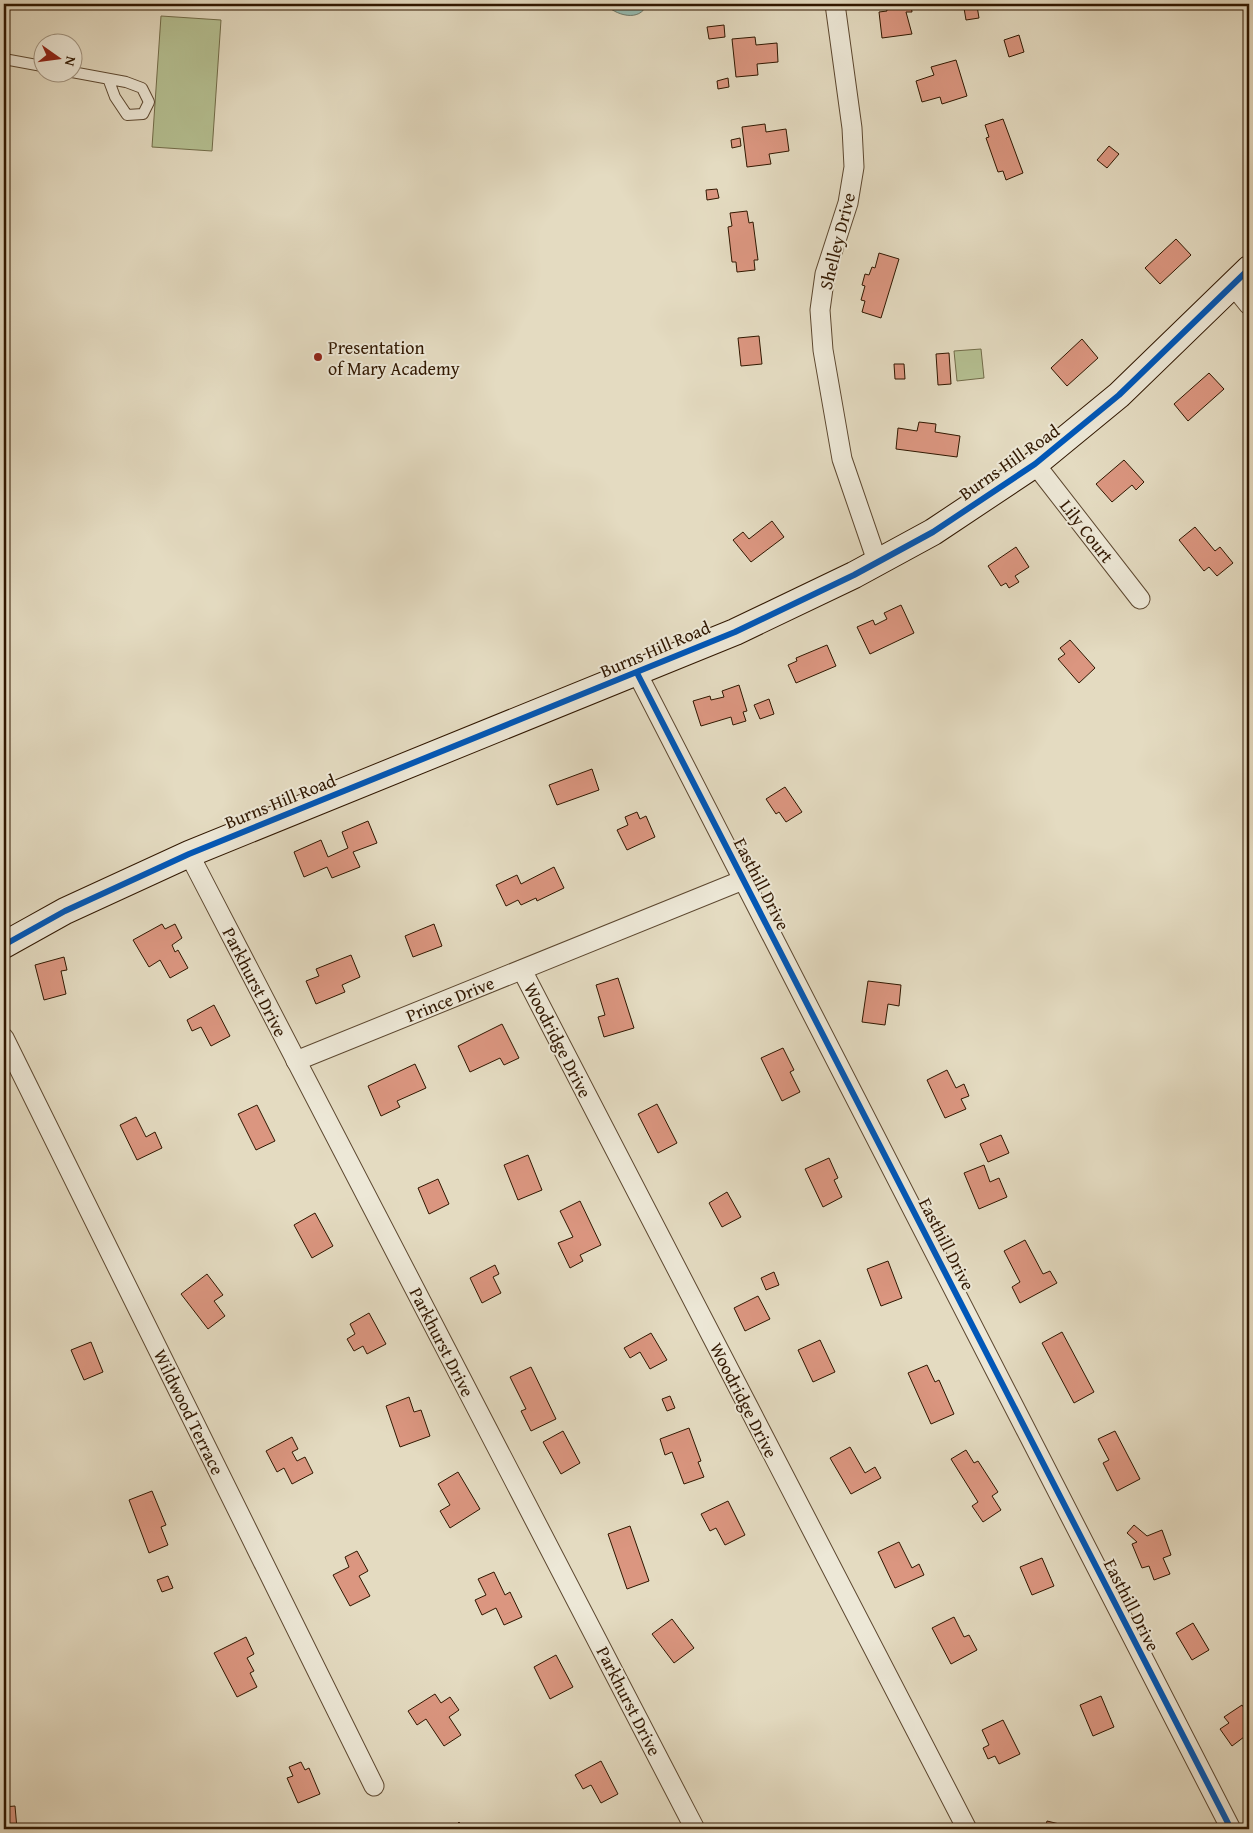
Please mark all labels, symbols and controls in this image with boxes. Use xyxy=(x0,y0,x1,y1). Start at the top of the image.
north arrow xyxy=(32,32,82,82)
text: N xyxy=(60,54,81,69)
street label: Shelley Drive xyxy=(812,190,862,292)
place label: Presentation of Mary Academy xyxy=(328,334,460,382)
marker: Presentation of Mary Academy xyxy=(312,351,324,363)
street label: Burns Hill Road xyxy=(953,417,1065,507)
street label: Lily Court xyxy=(1053,493,1121,569)
street label: Burns Hill Road xyxy=(596,614,715,684)
street label: Burns Hill Road xyxy=(221,766,340,835)
street label: Easthill Drive xyxy=(727,833,797,935)
street label: Parkhurst Drive xyxy=(216,922,294,1042)
street label: Prince Drive xyxy=(402,969,498,1029)
street label: Woodridge Drive xyxy=(517,978,599,1102)
street label: Easthill Drive xyxy=(912,1193,982,1295)
street label: Parkhurst Drive xyxy=(403,1282,481,1402)
street label: Woodridge Drive xyxy=(703,1338,785,1462)
street label: Wildwood Terrace xyxy=(147,1345,231,1479)
street label: Easthill Drive xyxy=(1097,1554,1167,1656)
street label: Parkhurst Drive xyxy=(590,1641,668,1761)

